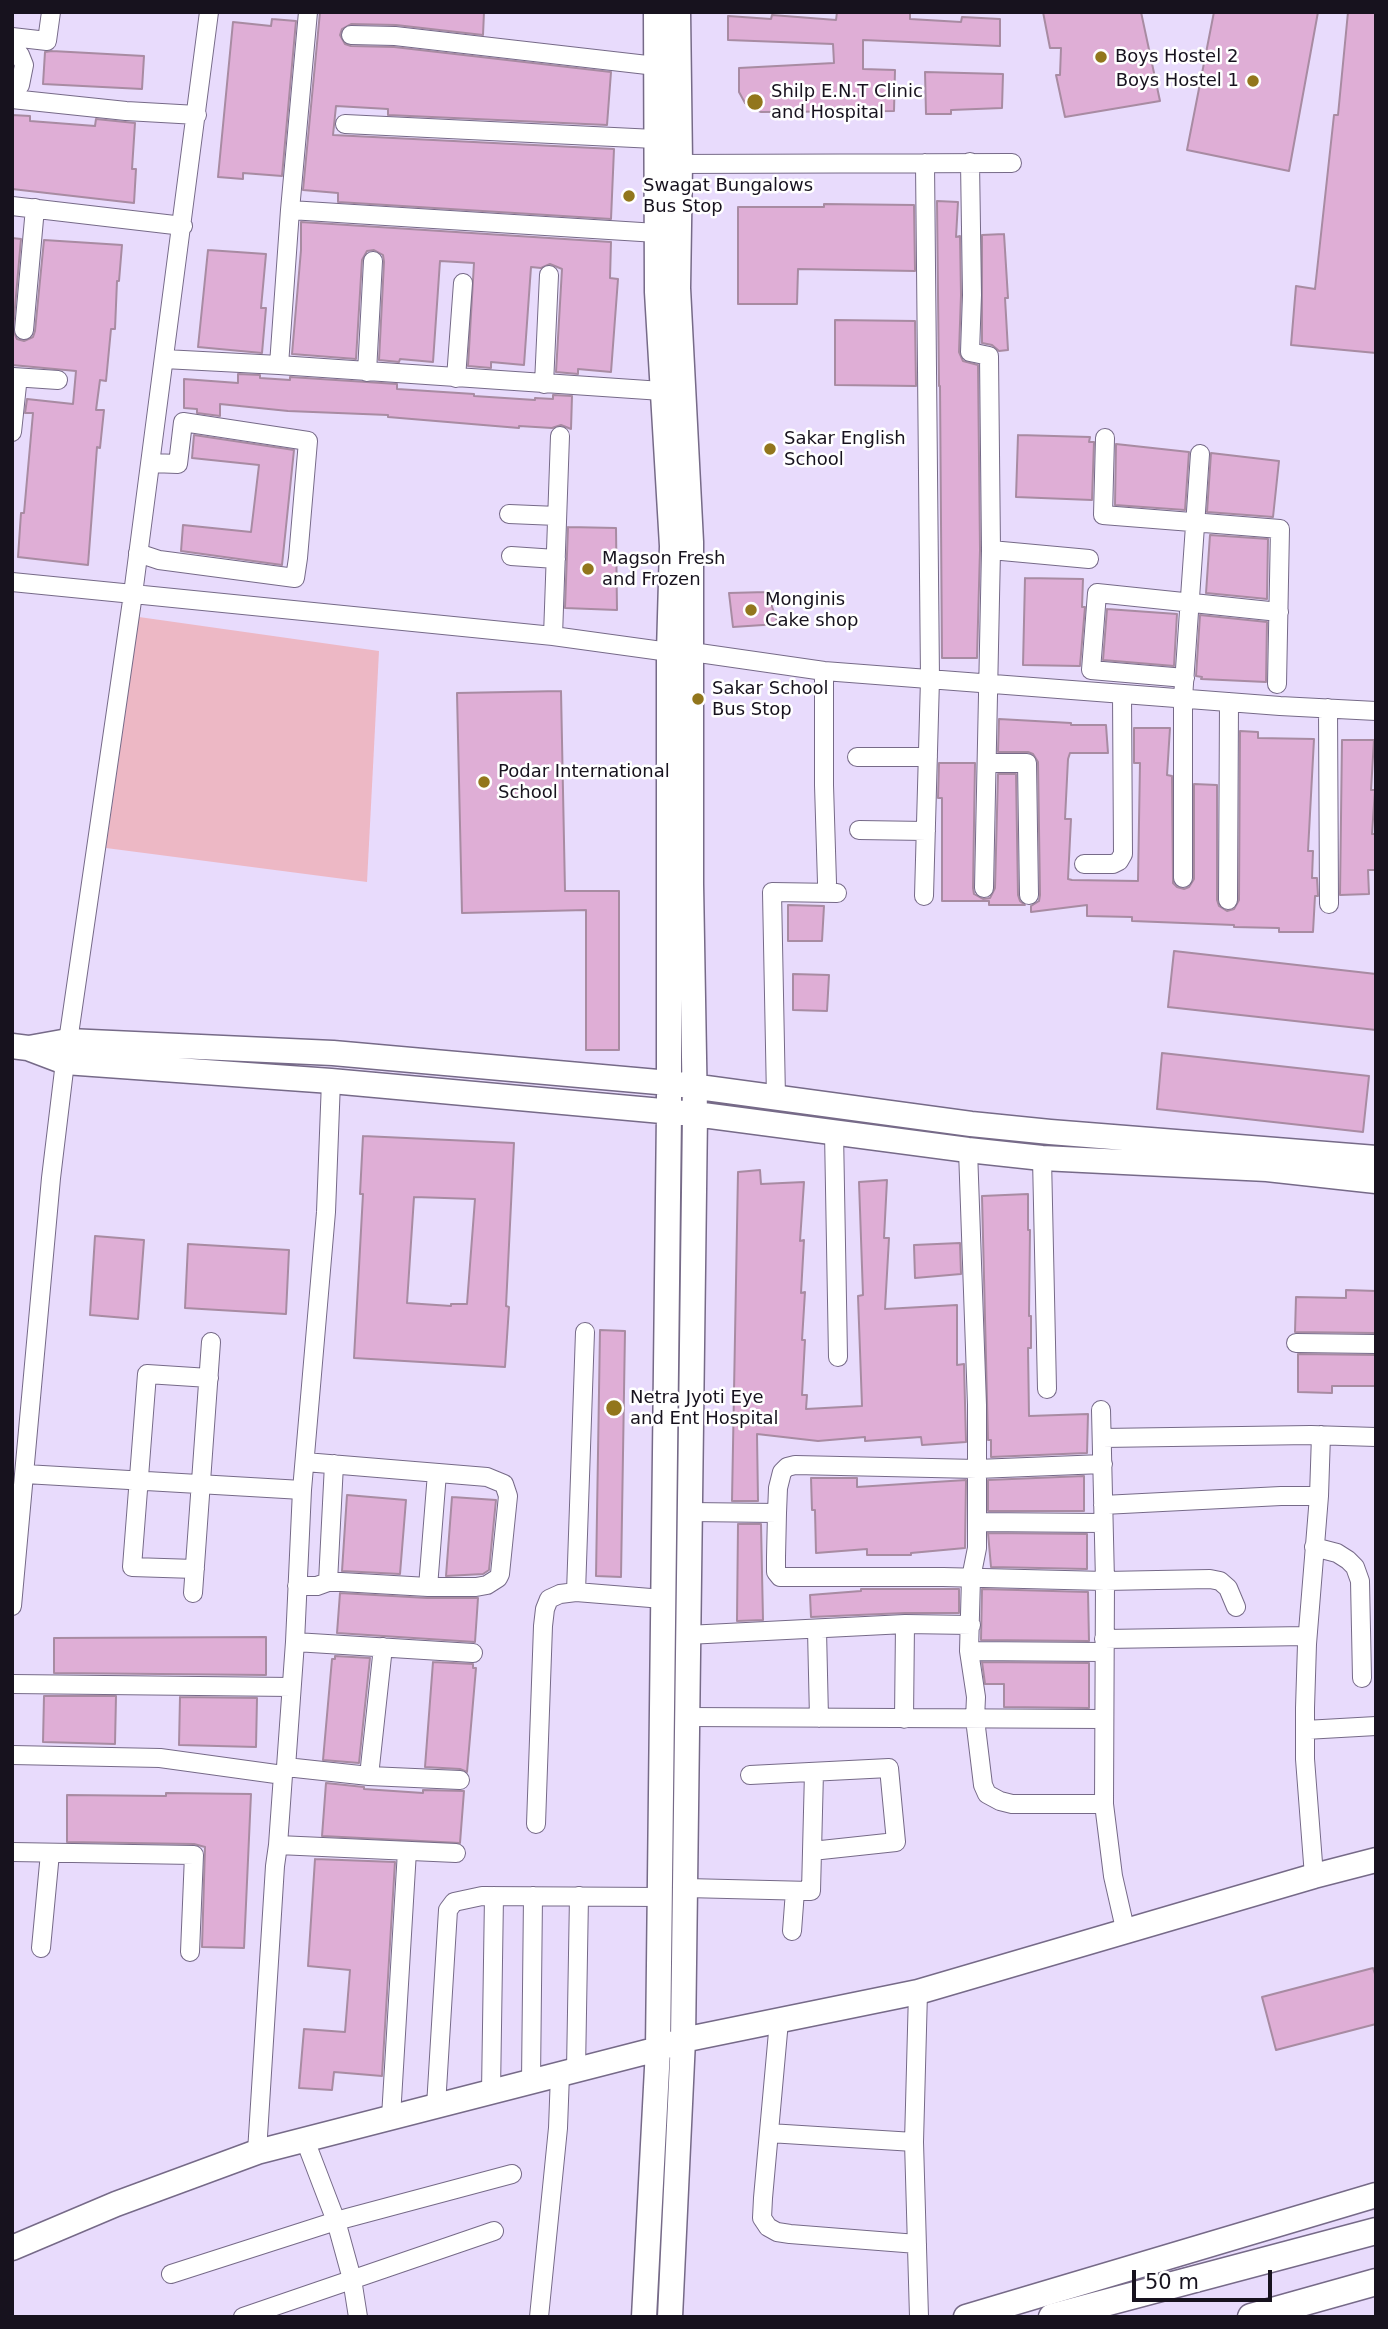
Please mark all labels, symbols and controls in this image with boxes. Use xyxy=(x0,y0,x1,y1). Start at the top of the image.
place label: Boys Hostel 2 xyxy=(1115,46,1238,68)
marker: Boys Hostel 2 xyxy=(1093,49,1109,65)
place label: Boys Hostel 1 xyxy=(1116,70,1239,92)
marker: Boys Hostel 1 xyxy=(1245,73,1261,89)
place label: Shilp E.N.T Clinic and Hospital xyxy=(771,81,923,124)
marker: Shilp E.N.T Clinic and Hospital xyxy=(745,92,765,112)
place label: Swagat Bungalows Bus Stop xyxy=(643,175,813,218)
marker: Swagat Bungalows Bus Stop xyxy=(621,188,637,204)
place label: Sakar English School xyxy=(784,428,906,471)
marker: Sakar English School xyxy=(762,441,778,457)
place label: Magson Fresh and Frozen xyxy=(602,548,725,590)
marker: Magson Fresh and Frozen xyxy=(580,561,596,577)
place label: Monginis Cake shop xyxy=(765,589,858,632)
marker: Monginis Cake shop xyxy=(743,602,759,618)
place label: Sakar School Bus Stop xyxy=(712,678,828,720)
marker: Sakar School Bus Stop xyxy=(690,691,706,707)
place label: Podar International School xyxy=(498,761,670,804)
marker: Podar International School xyxy=(476,774,492,790)
place label: Netra Jyoti Eye and Ent Hospital xyxy=(630,1387,779,1430)
marker: Netra Jyoti Eye and Ent Hospital xyxy=(604,1398,624,1418)
scale bar xyxy=(1136,2256,1276,2300)
text: 50 m xyxy=(1145,2270,1199,2294)

